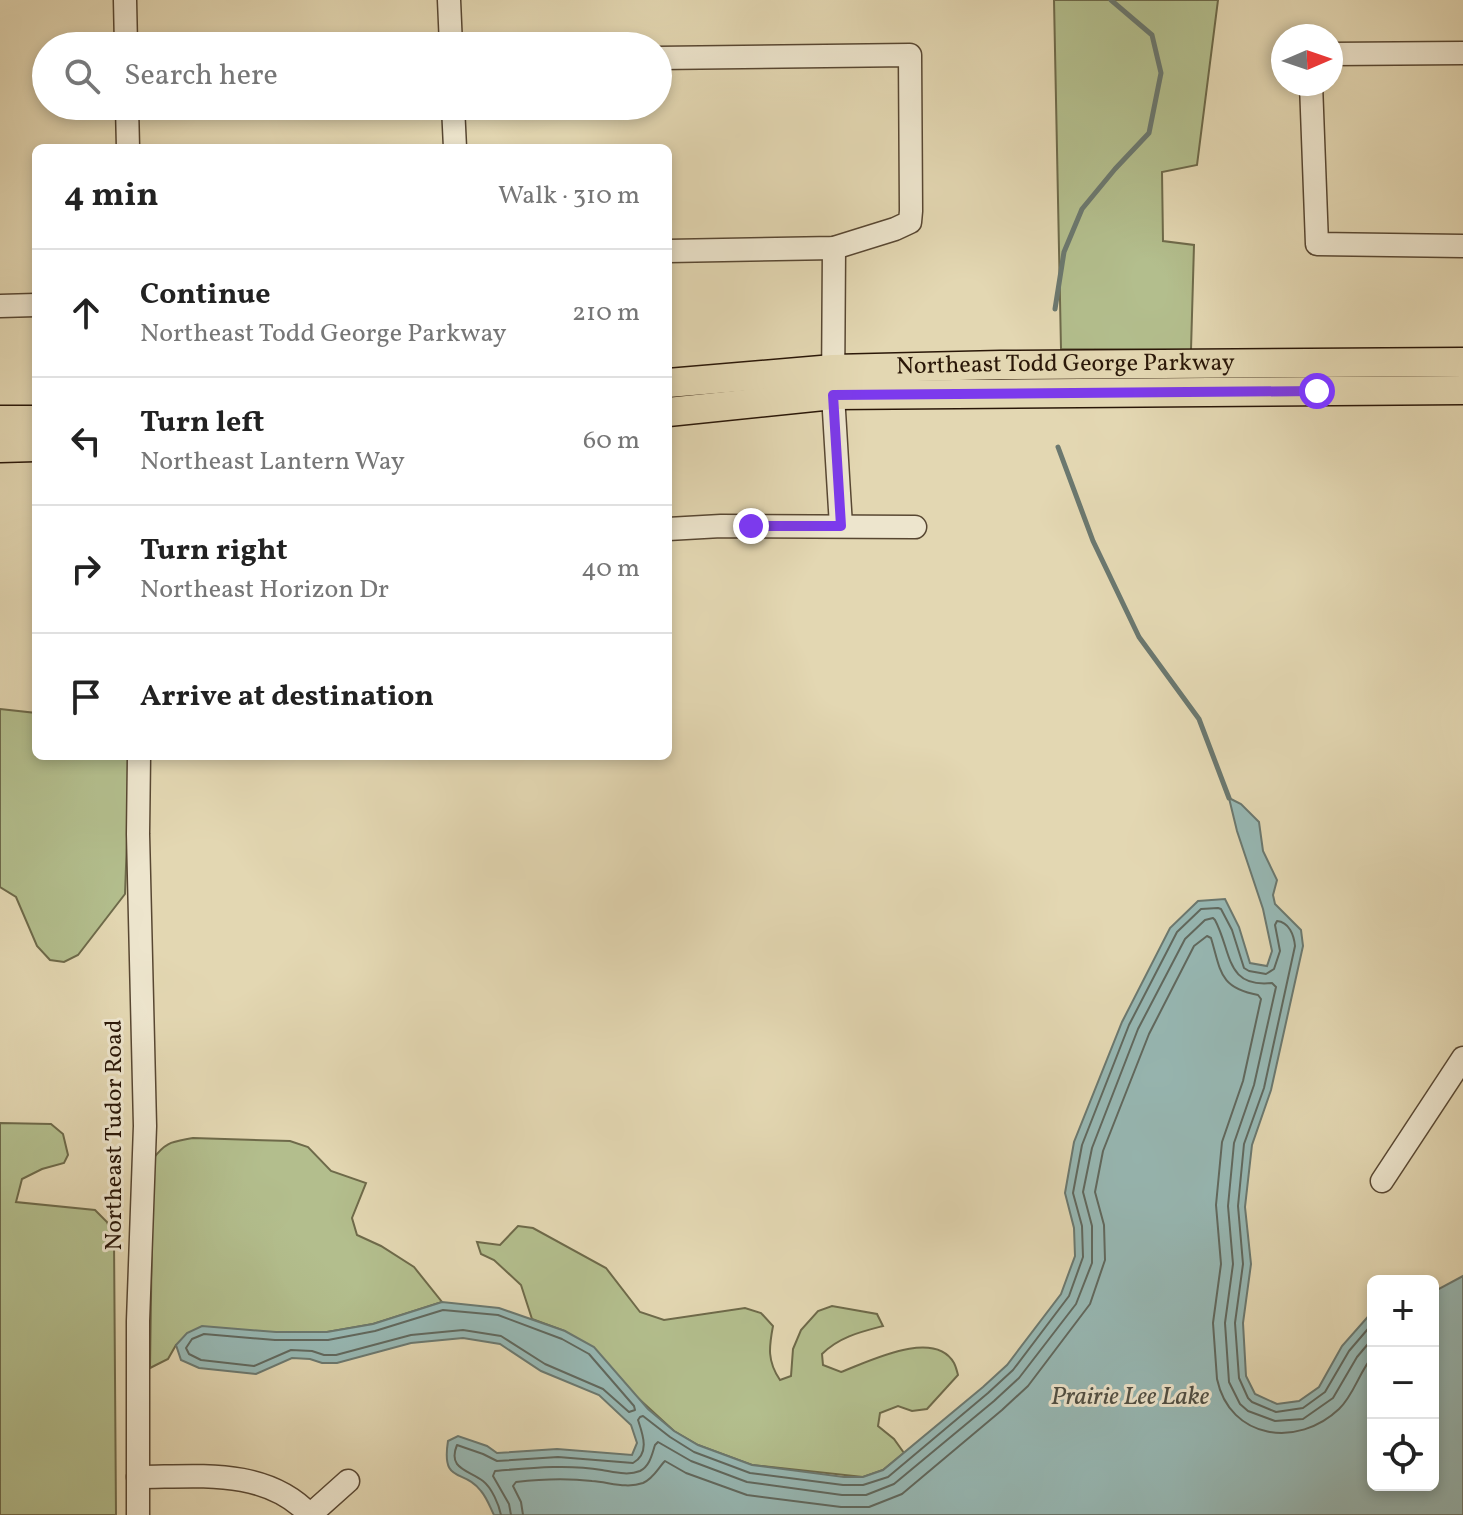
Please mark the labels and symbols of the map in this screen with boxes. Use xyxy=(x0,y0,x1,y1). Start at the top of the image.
north arrow xyxy=(1271,24,1343,96)
street label: Northeast Todd George Parkway xyxy=(896,346,1235,384)
route start xyxy=(1299,373,1335,409)
route end xyxy=(733,508,769,544)
street label: Northeast Tudor Road xyxy=(98,1019,132,1251)
water label: Prairie Lee Lake xyxy=(1051,1379,1210,1415)

